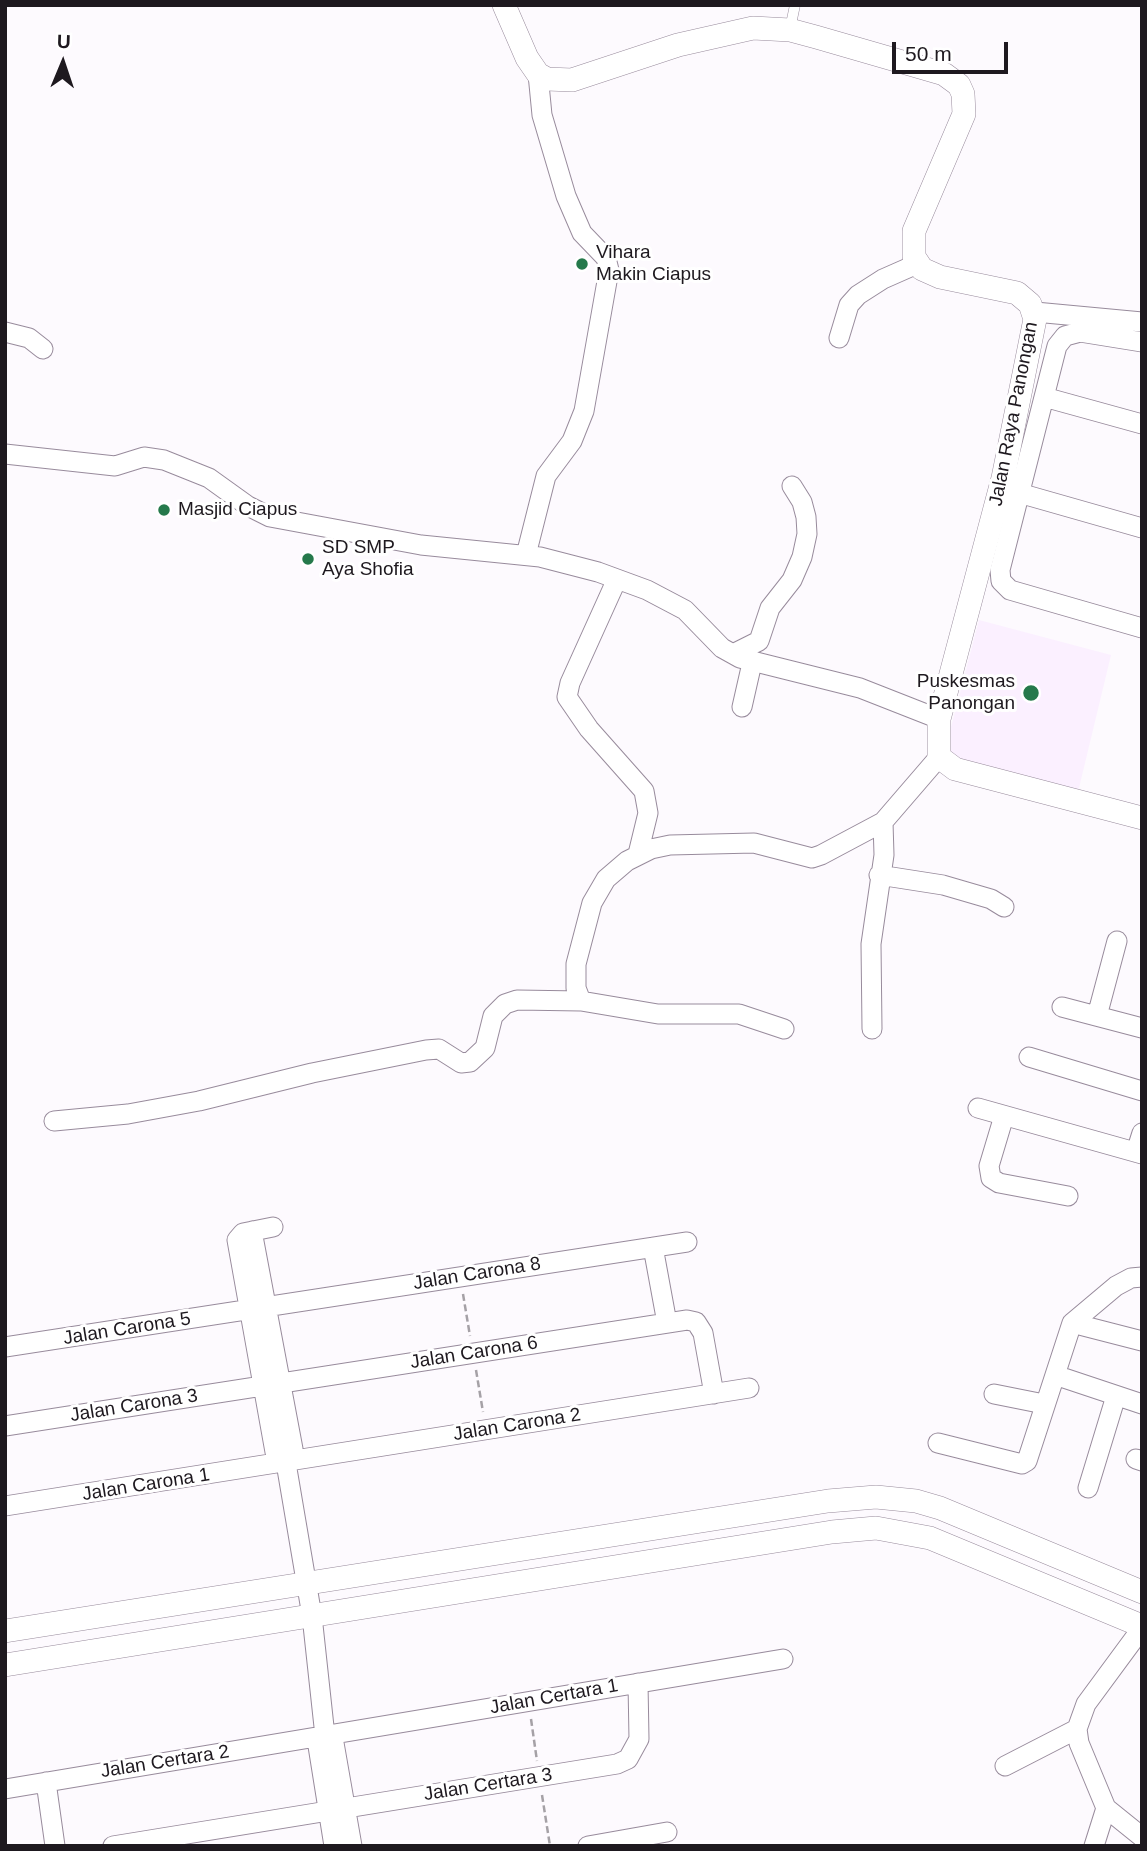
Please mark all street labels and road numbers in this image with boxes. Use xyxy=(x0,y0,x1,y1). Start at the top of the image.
street label: Jalan Raya Panongan xyxy=(985,320,1043,508)
street label: Jalan Carona 8 xyxy=(412,1253,542,1295)
street label: Jalan Carona 5 xyxy=(62,1308,192,1350)
street label: Jalan Carona 6 xyxy=(409,1332,539,1374)
street label: Jalan Carona 3 xyxy=(69,1385,199,1427)
street label: Jalan Carona 2 xyxy=(452,1404,582,1446)
street label: Jalan Carona 1 xyxy=(81,1464,211,1506)
street label: Jalan Certara 1 xyxy=(488,1674,620,1720)
street label: Jalan Certara 2 xyxy=(99,1741,231,1783)
street label: Jalan Certara 3 xyxy=(422,1764,554,1806)

